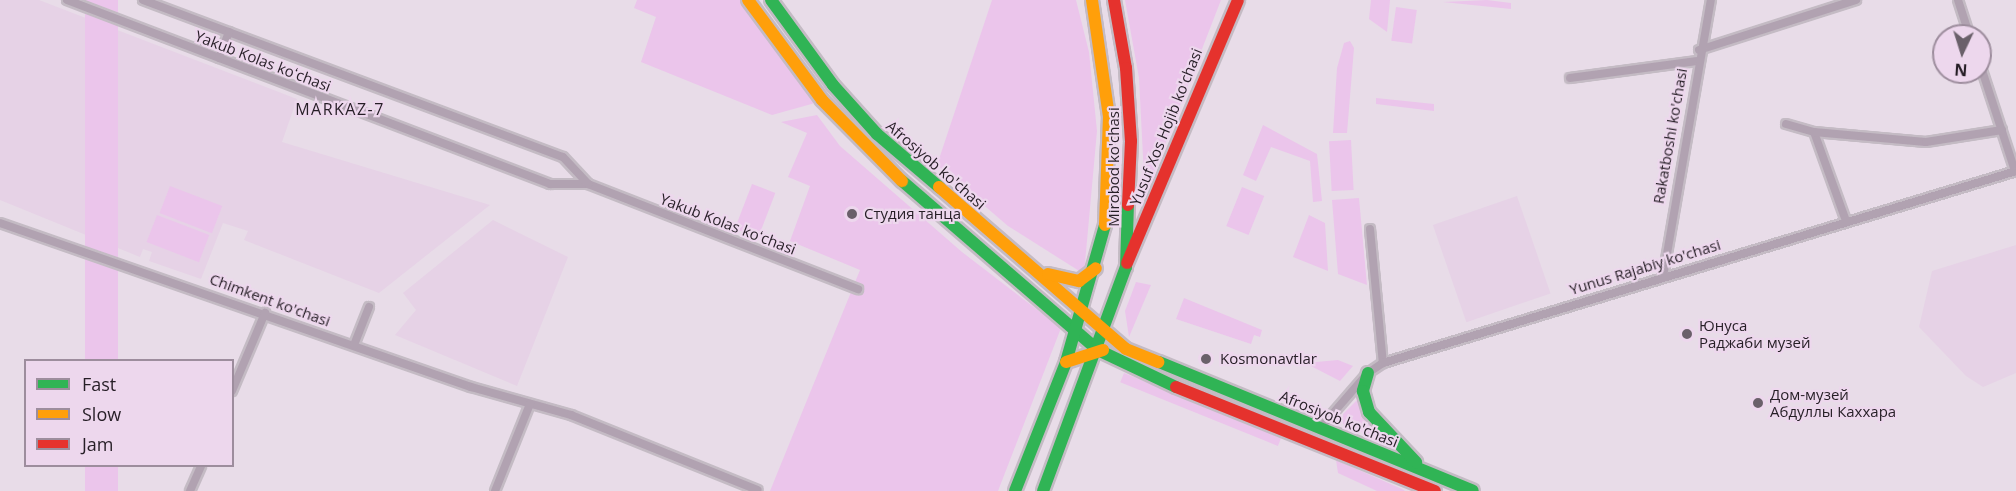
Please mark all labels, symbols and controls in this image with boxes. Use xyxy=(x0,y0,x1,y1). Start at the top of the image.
north arrow xyxy=(1932,24,1992,84)
street label: Yakub Kolas koʻchasi xyxy=(192,27,334,95)
street label: Yusuf Xos Hojib ko'chasi xyxy=(1126,46,1206,208)
text: N xyxy=(1954,59,1968,81)
street label: Rakatboshi ko'chasi xyxy=(1649,67,1691,205)
district label: MARKAZ-7 xyxy=(295,99,385,119)
street label: Mirobod ko'chasi xyxy=(1105,107,1123,227)
street label: Afrosiyob ko'chasi xyxy=(883,117,989,213)
street label: Yakub Kolas koʻchasi xyxy=(657,190,799,258)
place label: Студия танца xyxy=(864,205,961,223)
marker: Студия танца xyxy=(845,207,859,221)
street label: Yunus Rajabiy ko'chasi xyxy=(1567,235,1723,299)
street label: Chimkent ko'chasi xyxy=(207,270,333,330)
place label: Юнуса Раджаби музей xyxy=(1699,316,1810,351)
marker: Юнуса Раджаби музей xyxy=(1680,327,1694,341)
marker: Kosmonavtlar xyxy=(1197,350,1215,368)
place label: Kosmonavtlar xyxy=(1220,350,1317,368)
legend xyxy=(24,359,234,467)
text: Fast xyxy=(82,372,116,396)
place label: Дом-музей Абдуллы Каххара xyxy=(1770,385,1896,420)
street label: Afrosiyob ko'chasi xyxy=(1277,387,1401,451)
marker: Дом-музей Абдуллы Каххара xyxy=(1751,396,1765,410)
text: Slow xyxy=(82,402,121,426)
text: Jam xyxy=(82,432,114,456)

